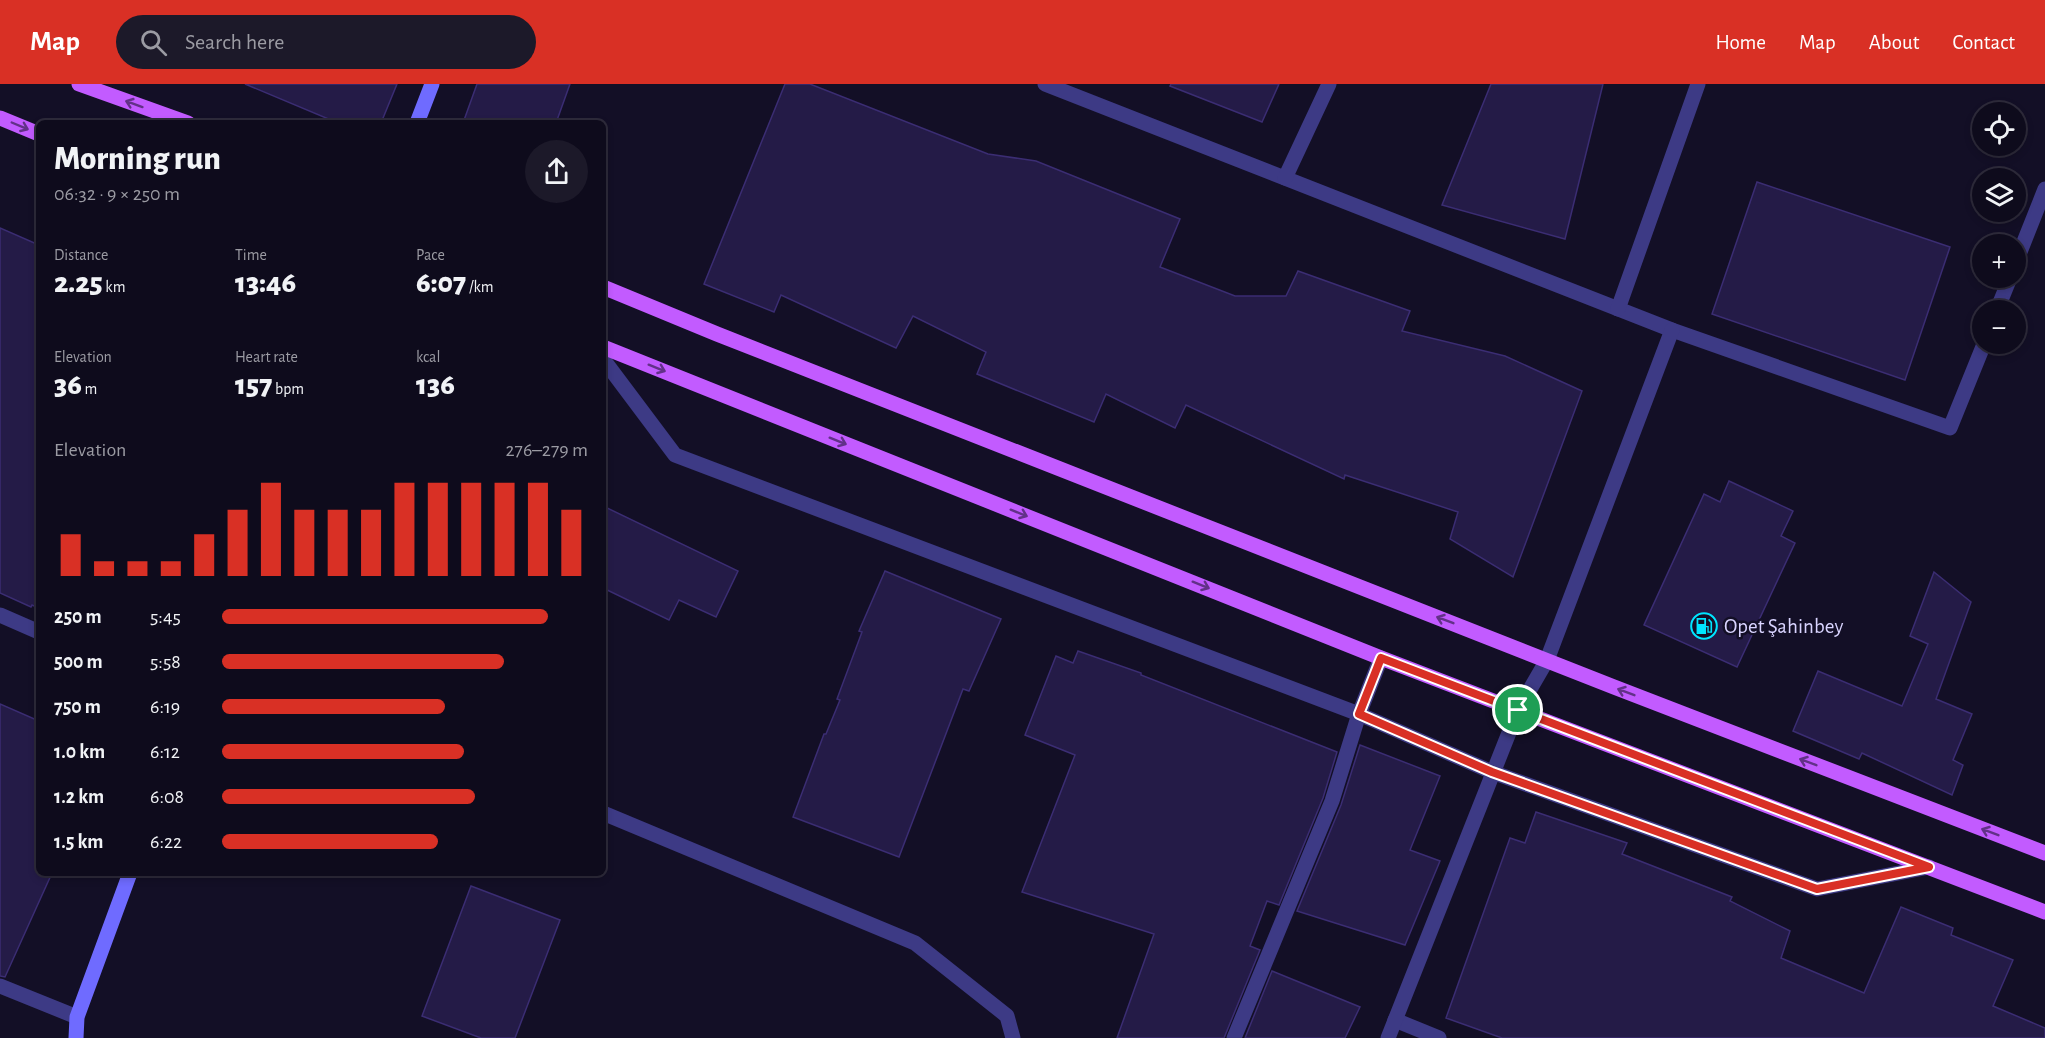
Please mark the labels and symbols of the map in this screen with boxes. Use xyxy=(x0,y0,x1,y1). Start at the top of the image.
one-way arrow xyxy=(125,97,144,108)
one-way arrow xyxy=(10,121,28,132)
one-way arrow xyxy=(648,363,666,374)
one-way arrow xyxy=(829,436,847,447)
one-way arrow xyxy=(1010,508,1028,519)
one-way arrow xyxy=(1191,581,1209,592)
fuel station icon: Opet Şahinbey xyxy=(1689,611,1719,641)
one-way arrow xyxy=(1436,614,1455,625)
place label: Opet Şahinbey xyxy=(1724,616,1843,637)
pin xyxy=(1492,684,1543,735)
one-way arrow xyxy=(1618,685,1636,696)
one-way arrow xyxy=(1800,755,1818,766)
one-way arrow xyxy=(1982,825,2000,836)

